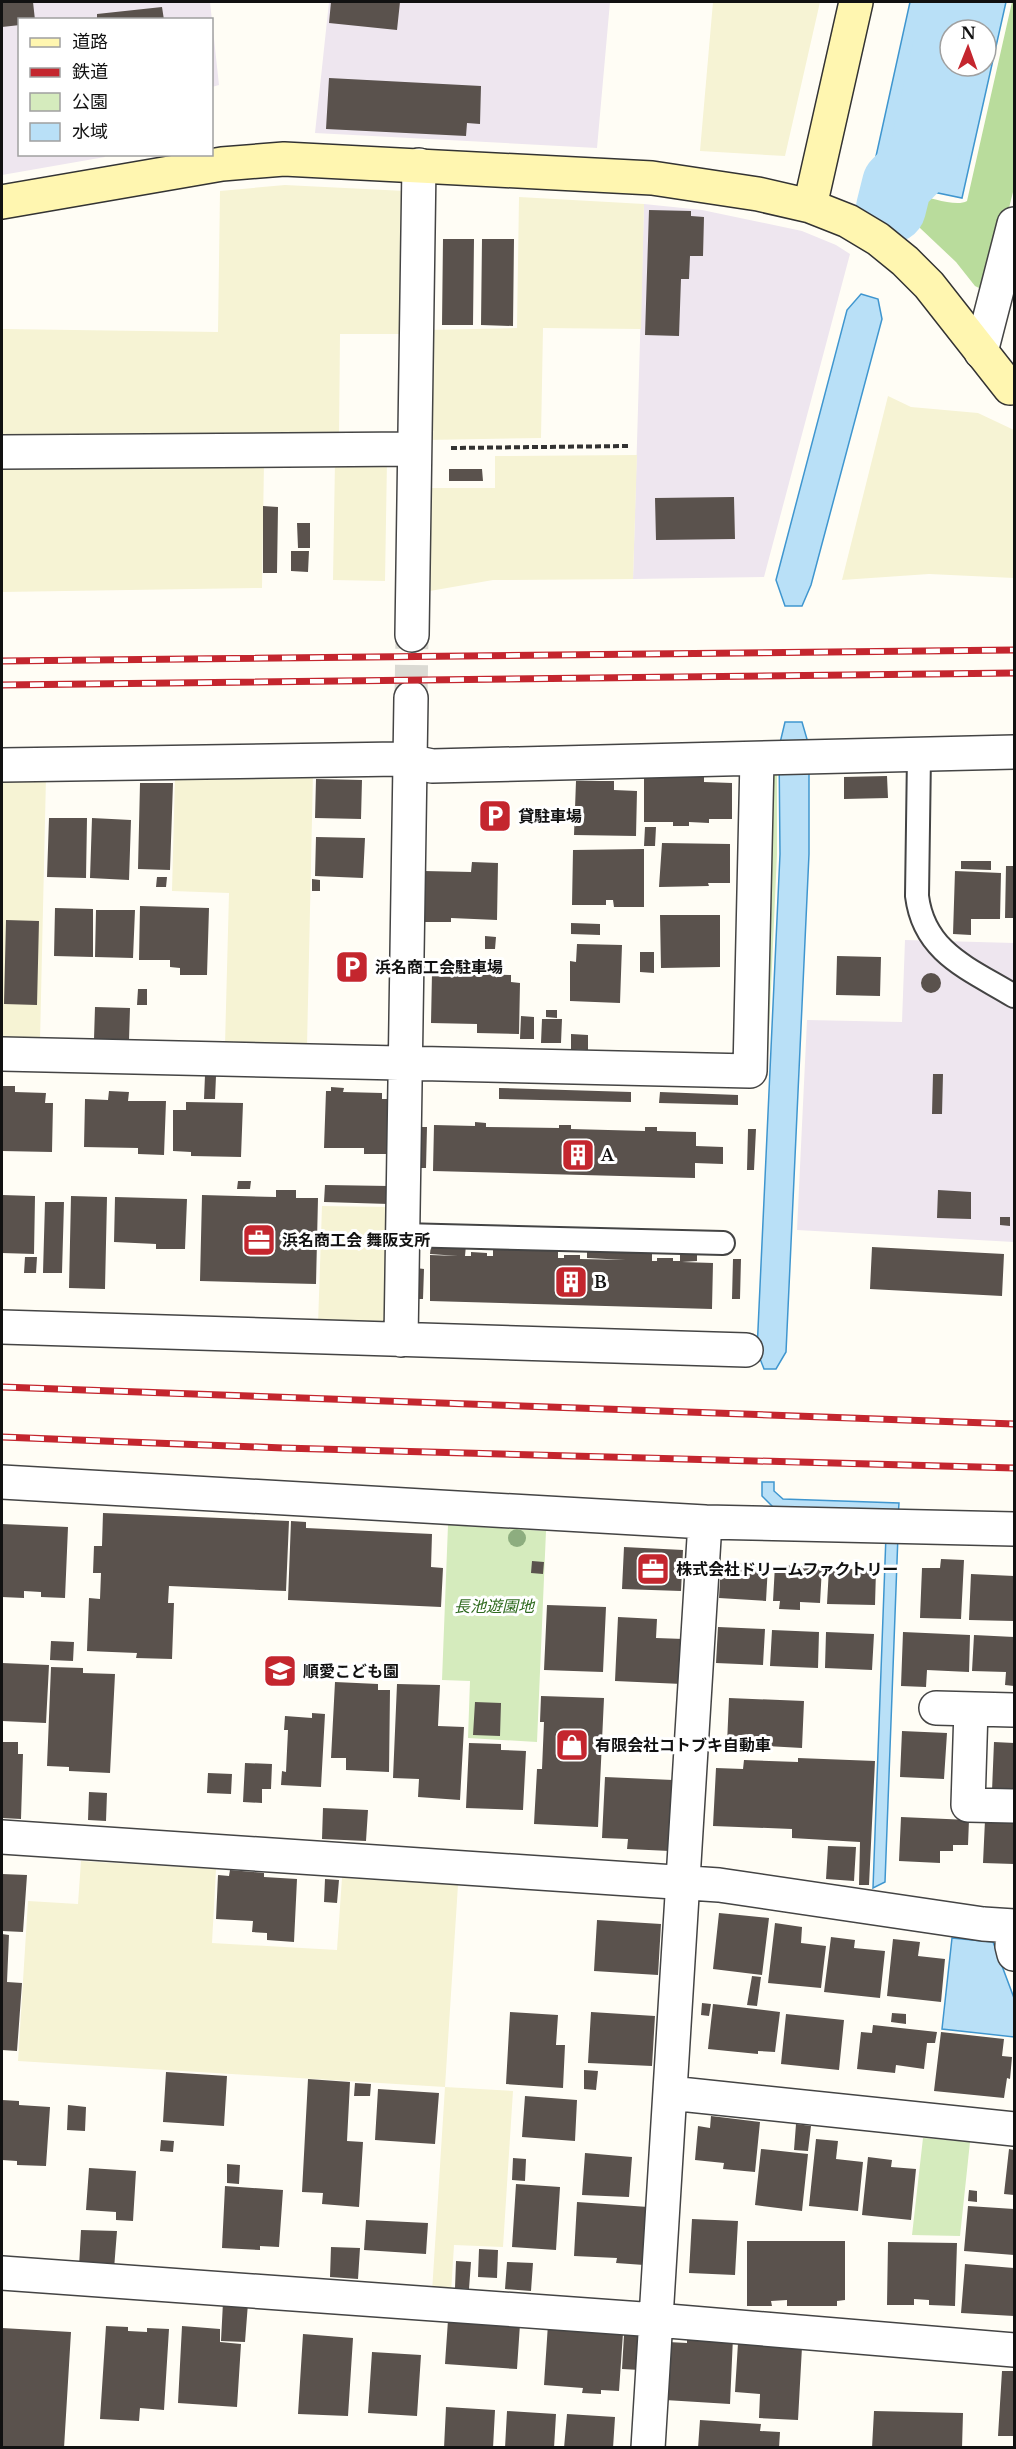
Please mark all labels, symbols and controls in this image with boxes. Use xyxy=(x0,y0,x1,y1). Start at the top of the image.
legend xyxy=(18,18,213,156)
north arrow xyxy=(938,18,998,78)
text: N xyxy=(961,23,976,43)
text: 道路 xyxy=(72,31,108,53)
text: 鉄道 xyxy=(72,61,108,83)
text: 公園 xyxy=(72,91,108,113)
text: 水域 xyxy=(72,121,108,143)
parking icon: 貸駐車場 xyxy=(477,798,513,834)
place label: 貸駐車場 xyxy=(518,806,582,826)
parking icon: 浜名商工会駐車場 xyxy=(334,949,370,985)
place label: 浜名商工会駐車場 xyxy=(375,957,503,977)
building icon: A xyxy=(560,1137,596,1173)
place label: A xyxy=(600,1145,615,1165)
office icon: 浜名商工会 舞阪支所 xyxy=(241,1222,277,1258)
place label: 浜名商工会 舞阪支所 xyxy=(282,1230,430,1250)
building icon: B xyxy=(553,1264,589,1300)
place label: B xyxy=(594,1272,607,1292)
office icon: 株式会社ドリームファクトリー xyxy=(635,1551,671,1587)
place label: 株式会社ドリームファクトリー xyxy=(676,1559,899,1579)
park label: 長池遊園地 xyxy=(454,1596,536,1616)
school or university icon: 順愛こども園 xyxy=(262,1653,298,1689)
place label: 順愛こども園 xyxy=(303,1661,399,1681)
shop icon: 有限会社コトブキ自動車 xyxy=(554,1727,590,1763)
place label: 有限会社コトブキ自動車 xyxy=(595,1735,771,1755)

